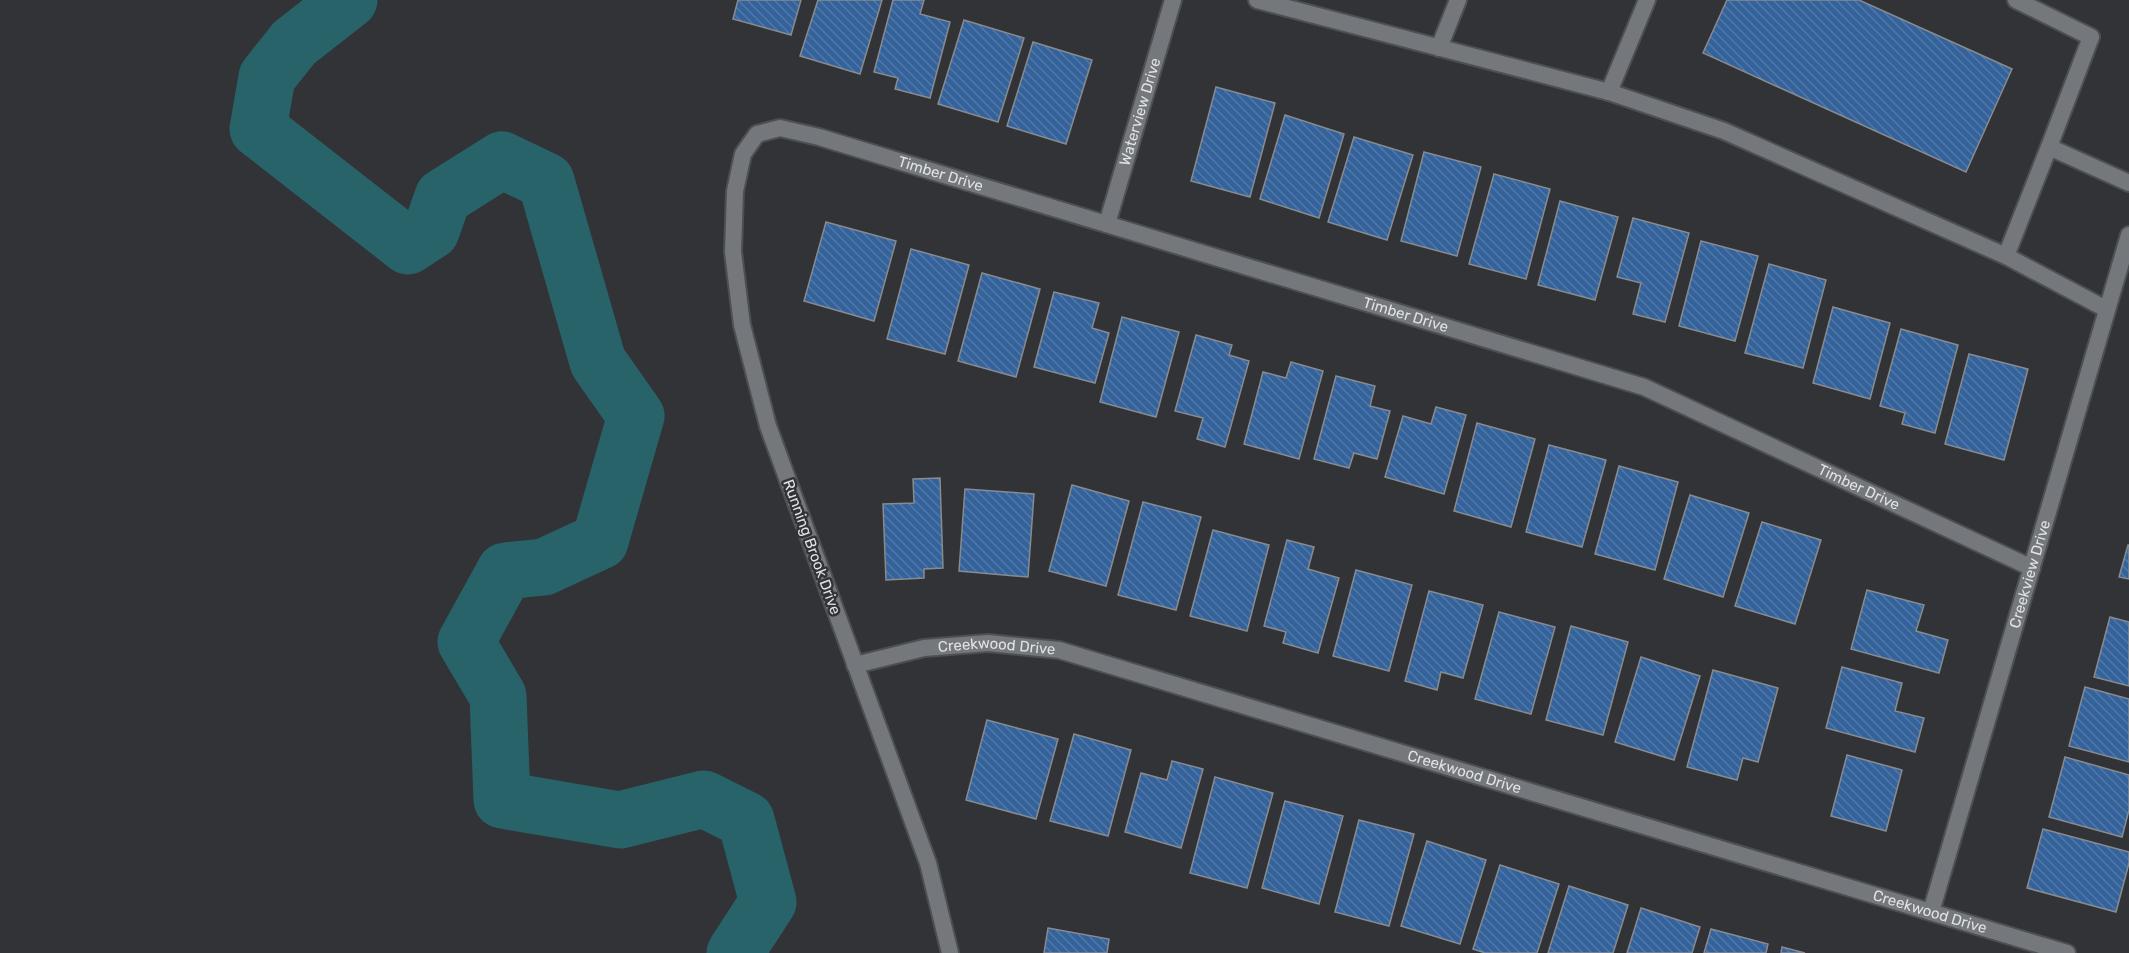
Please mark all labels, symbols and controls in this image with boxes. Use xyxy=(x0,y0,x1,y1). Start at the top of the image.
street label: Waterview Drive xyxy=(1116,56,1164,168)
street label: Timber Drive xyxy=(896,152,985,195)
street label: Timber Drive xyxy=(1361,293,1451,336)
street label: Timber Drive xyxy=(1815,460,1903,514)
street label: Running Brook Drive xyxy=(779,477,845,617)
street label: Creekview Drive xyxy=(2005,518,2054,630)
street label: Creekwood Drive xyxy=(937,634,1056,659)
street label: Creekwood Drive xyxy=(1405,746,1524,797)
street label: Creekwood Drive xyxy=(1871,886,1989,937)

